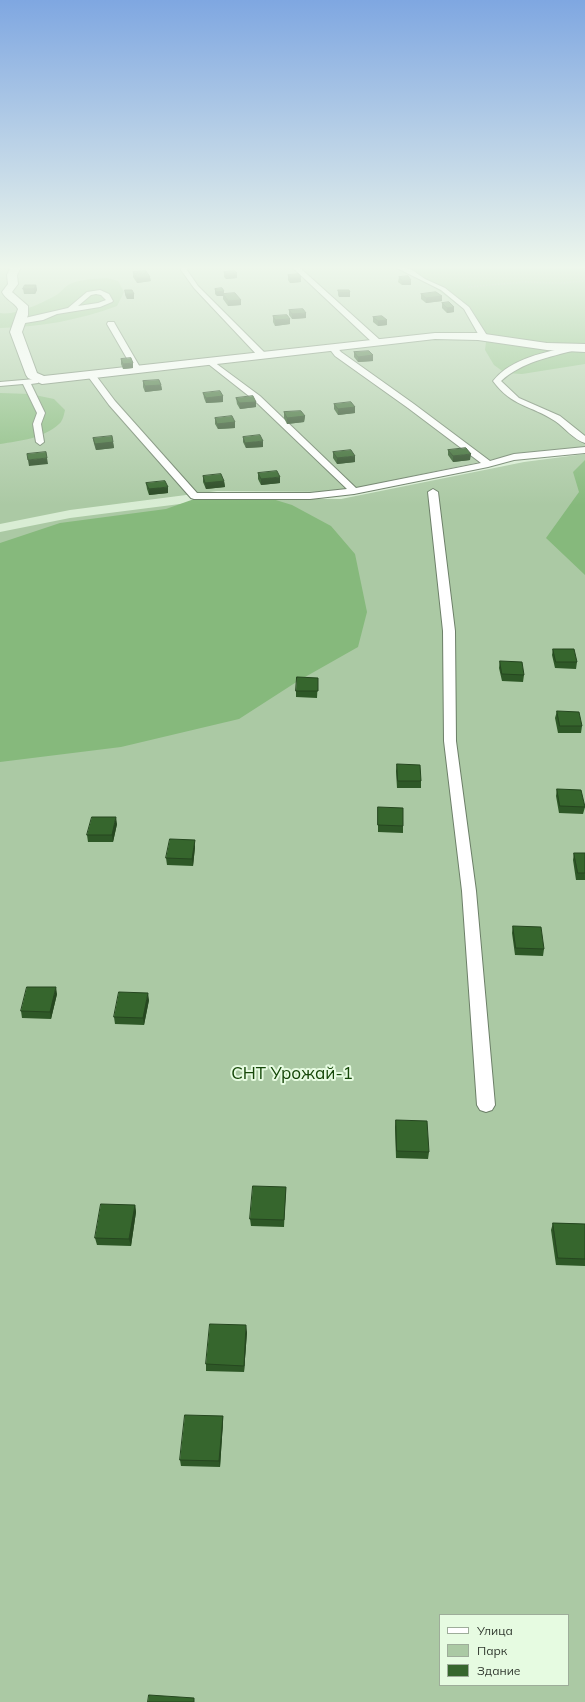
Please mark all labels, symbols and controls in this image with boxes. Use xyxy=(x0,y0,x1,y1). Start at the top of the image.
park label: СНТ Урожай-1 xyxy=(231,1064,353,1084)
legend xyxy=(439,1614,569,1686)
text: Улица xyxy=(477,1623,513,1638)
text: Парк xyxy=(477,1643,507,1658)
text: Здание xyxy=(477,1663,520,1678)

